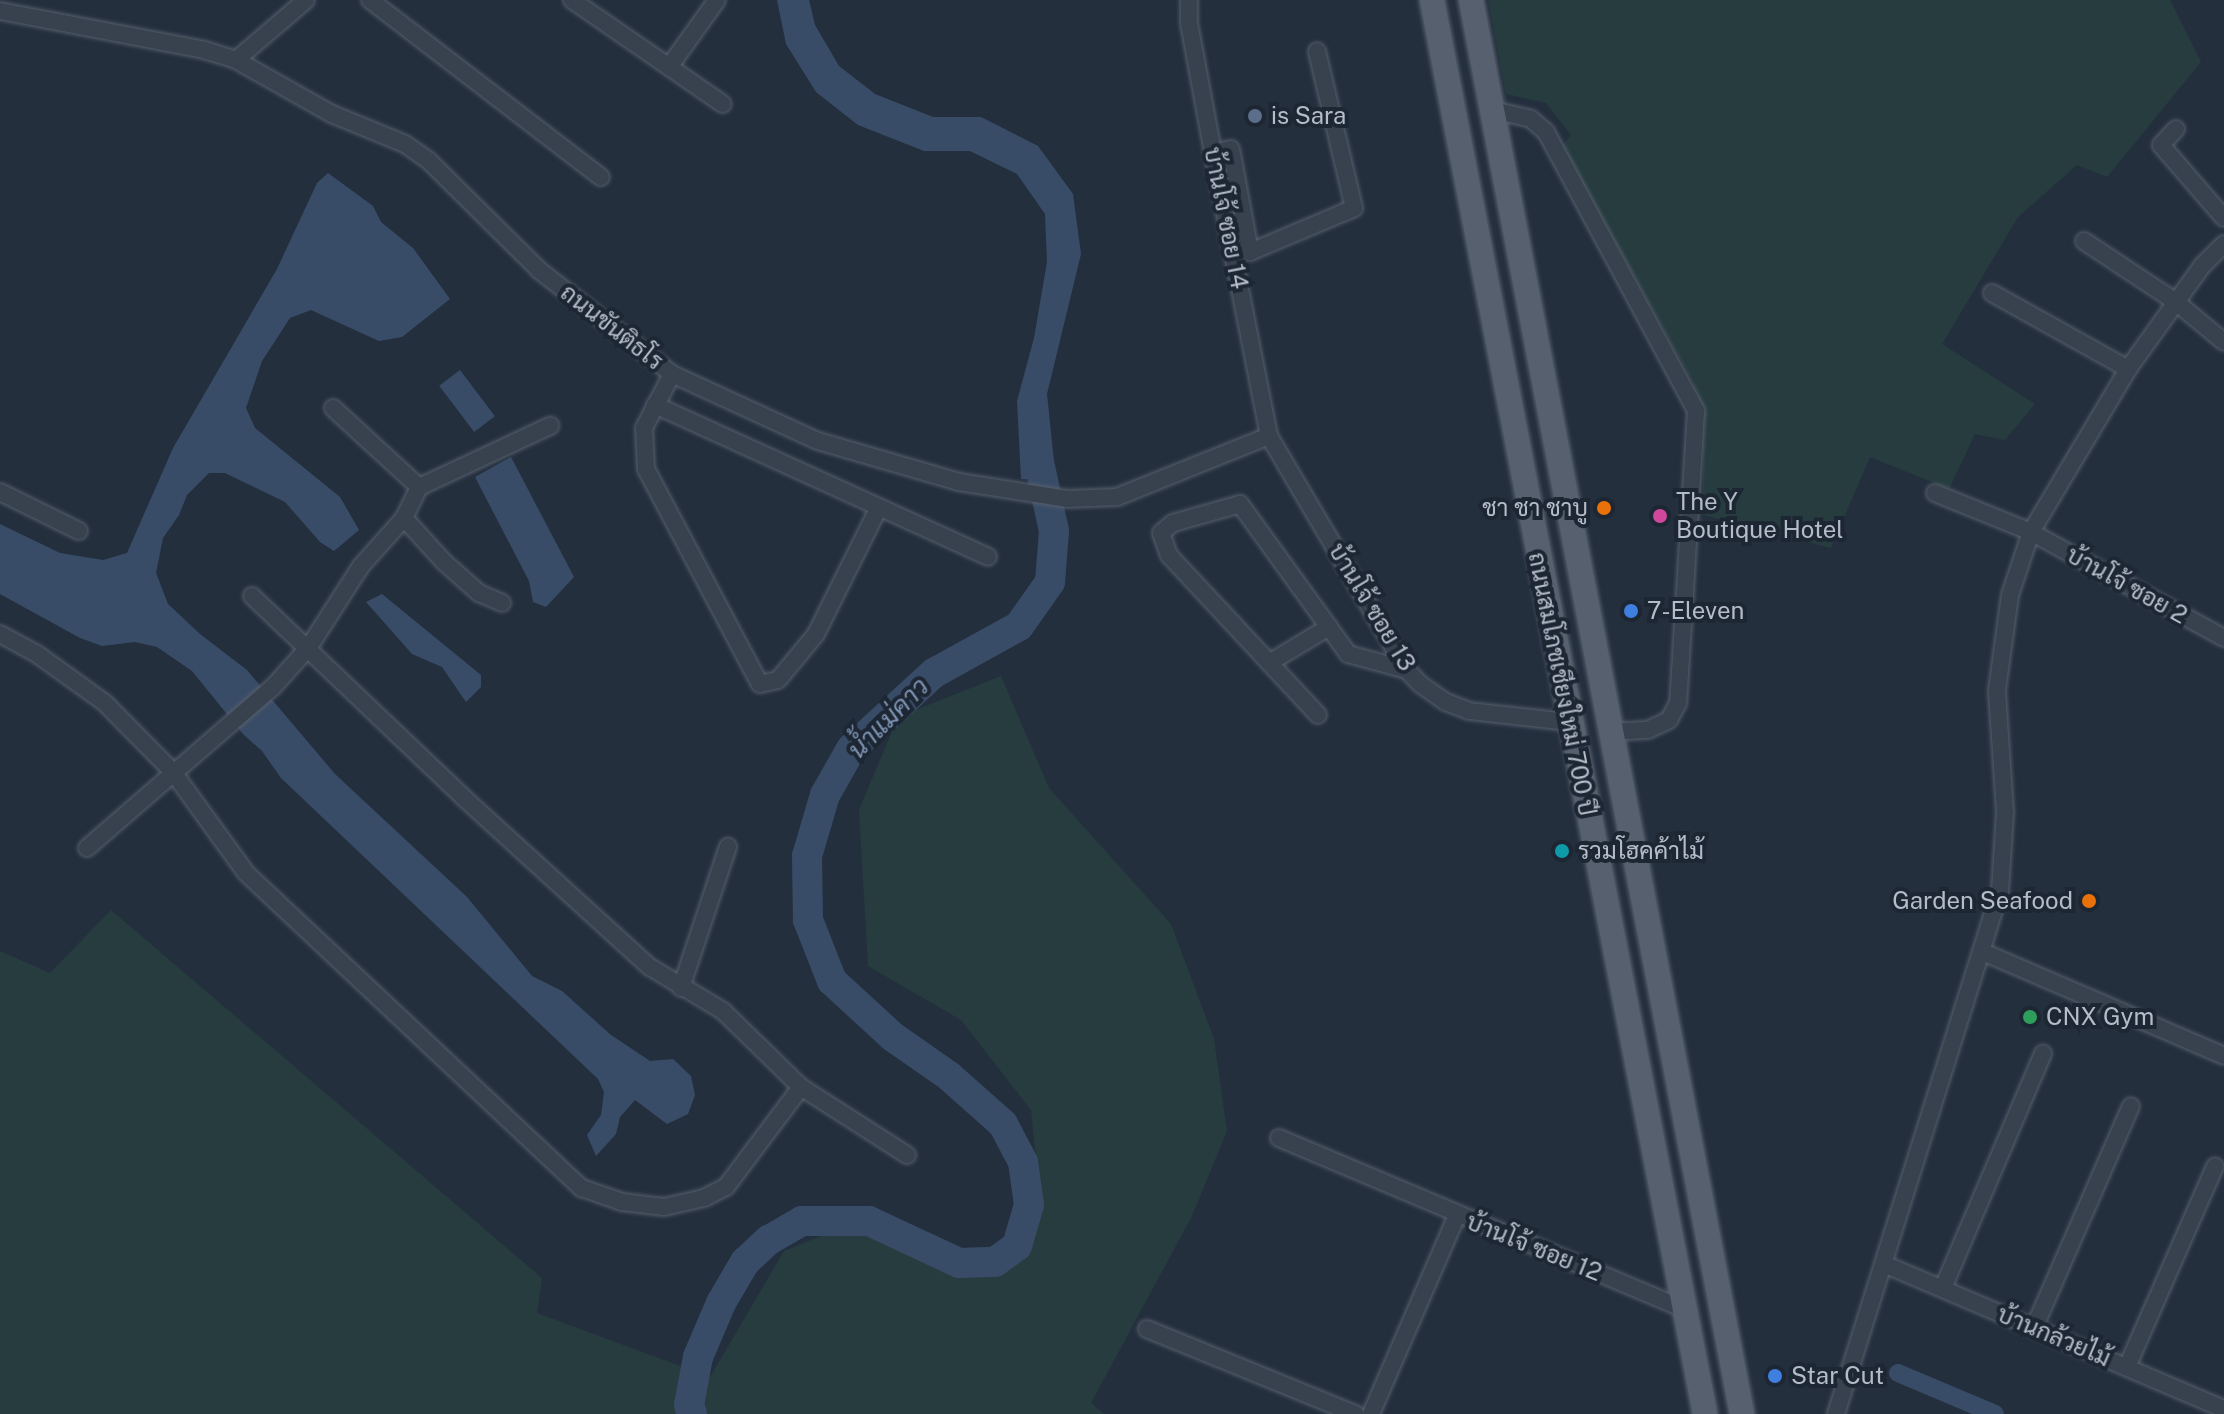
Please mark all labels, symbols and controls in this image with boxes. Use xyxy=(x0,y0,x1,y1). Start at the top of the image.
place label: is Sara xyxy=(1271,102,1346,130)
marker: is Sara xyxy=(1246,107,1264,125)
street label: บ้านโจ้ ซอย 14 xyxy=(1198,145,1254,291)
street label: ถนนขันติธโร xyxy=(555,278,669,376)
place label: The Y Boutique Hotel xyxy=(1676,488,1844,544)
place label: ชา ชา ชาบู xyxy=(1482,494,1588,522)
marker: ชา ชา ชาบู xyxy=(1595,499,1613,517)
marker: The Y Boutique Hotel xyxy=(1651,507,1669,525)
street label: บ้านโจ้ ซอย 13 xyxy=(1323,538,1421,676)
street label: บ้านโจ้ ซอย 2 xyxy=(2062,540,2192,630)
street label: ถนนสมโภชเชียงใหม่ 700 ปี xyxy=(1522,550,1602,818)
place label: 7-Eleven xyxy=(1647,597,1744,625)
marker: 7-Eleven xyxy=(1622,602,1640,620)
water label: น้ำแม่คาว xyxy=(841,671,935,765)
place label: รวมโฮคค้าไม้ xyxy=(1578,837,1704,865)
marker: รวมโฮคค้าไม้ xyxy=(1553,842,1571,860)
place label: Garden Seafood xyxy=(1892,887,2073,915)
marker: Garden Seafood xyxy=(2080,892,2098,910)
place label: CNX Gym xyxy=(2046,1003,2154,1031)
marker: CNX Gym xyxy=(2021,1008,2039,1026)
street label: บ้านโจ้ ซอย 12 xyxy=(1462,1207,1606,1287)
street label: บ้านกล้วยไม้ xyxy=(1993,1299,2115,1373)
place label: Star Cut xyxy=(1791,1362,1884,1390)
marker: Star Cut xyxy=(1766,1367,1784,1385)

